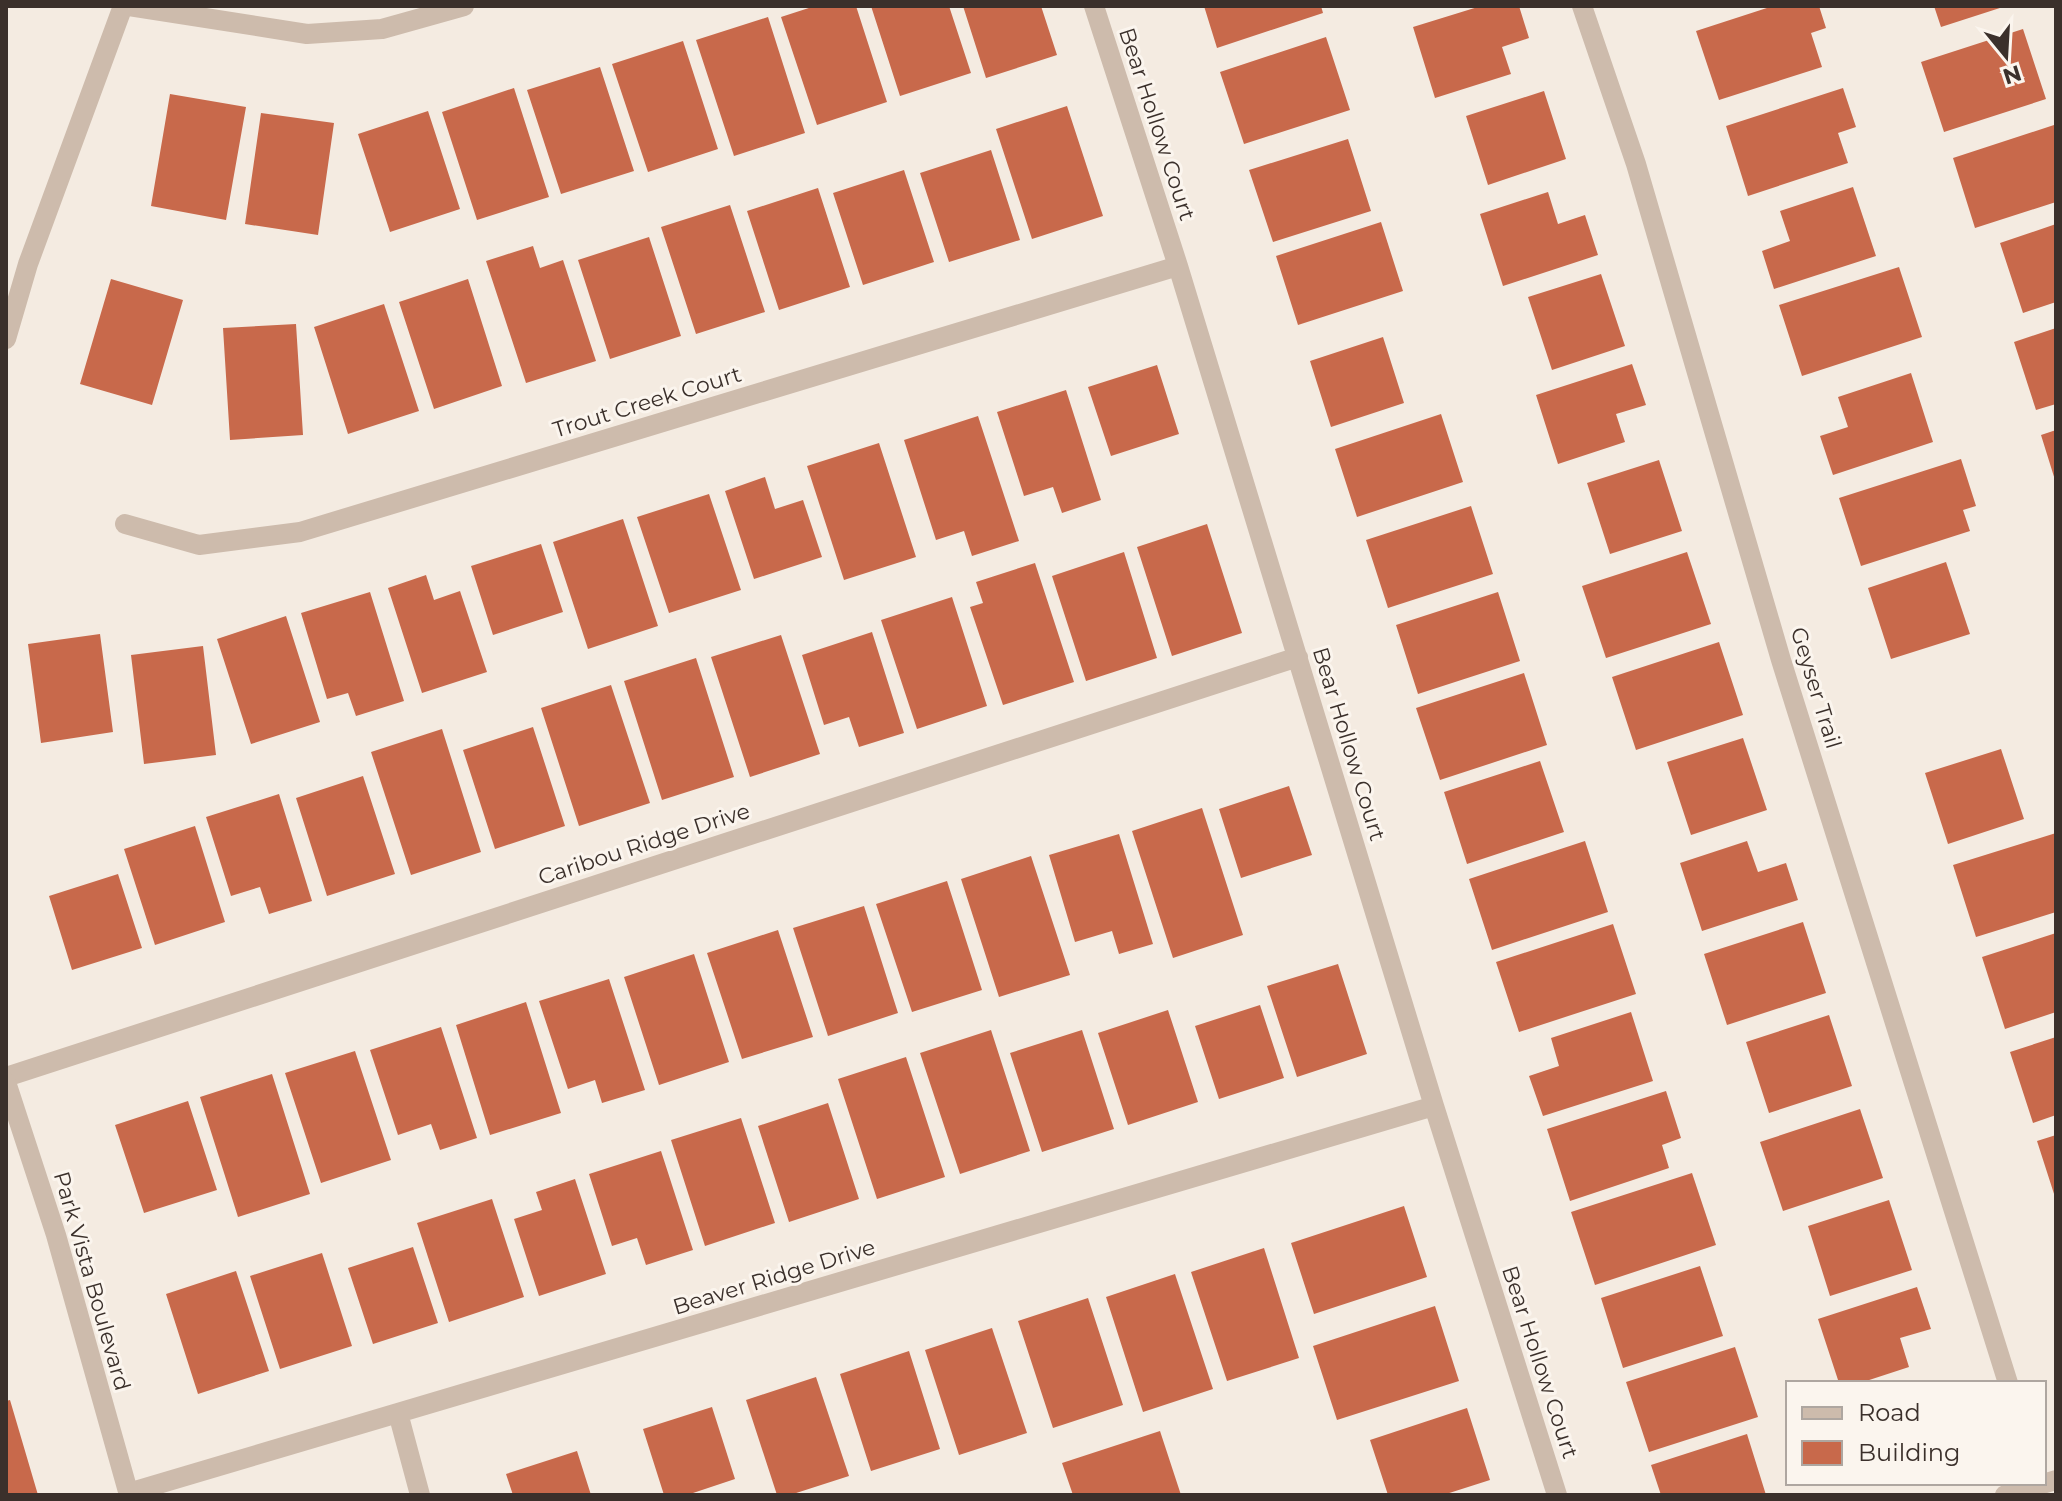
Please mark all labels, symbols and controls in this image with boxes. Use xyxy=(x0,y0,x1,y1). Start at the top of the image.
north arrow xyxy=(1966,16,2046,96)
street label: Bear Hollow Court xyxy=(1113,24,1201,224)
text: N xyxy=(1999,59,2025,90)
street label: Trout Creek Court xyxy=(550,360,745,443)
street label: Geyser Trail xyxy=(1785,624,1847,752)
street label: Bear Hollow Court xyxy=(1307,644,1391,844)
street label: Caribou Ridge Drive xyxy=(535,797,753,891)
street label: Park Vista Boulevard xyxy=(48,1168,136,1394)
street label: Beaver Ridge Drive xyxy=(670,1233,878,1321)
street label: Bear Hollow Court xyxy=(1496,1262,1584,1462)
legend xyxy=(1786,1381,2046,1485)
text: Road xyxy=(1858,1398,1921,1427)
text: Building xyxy=(1858,1438,1961,1467)

